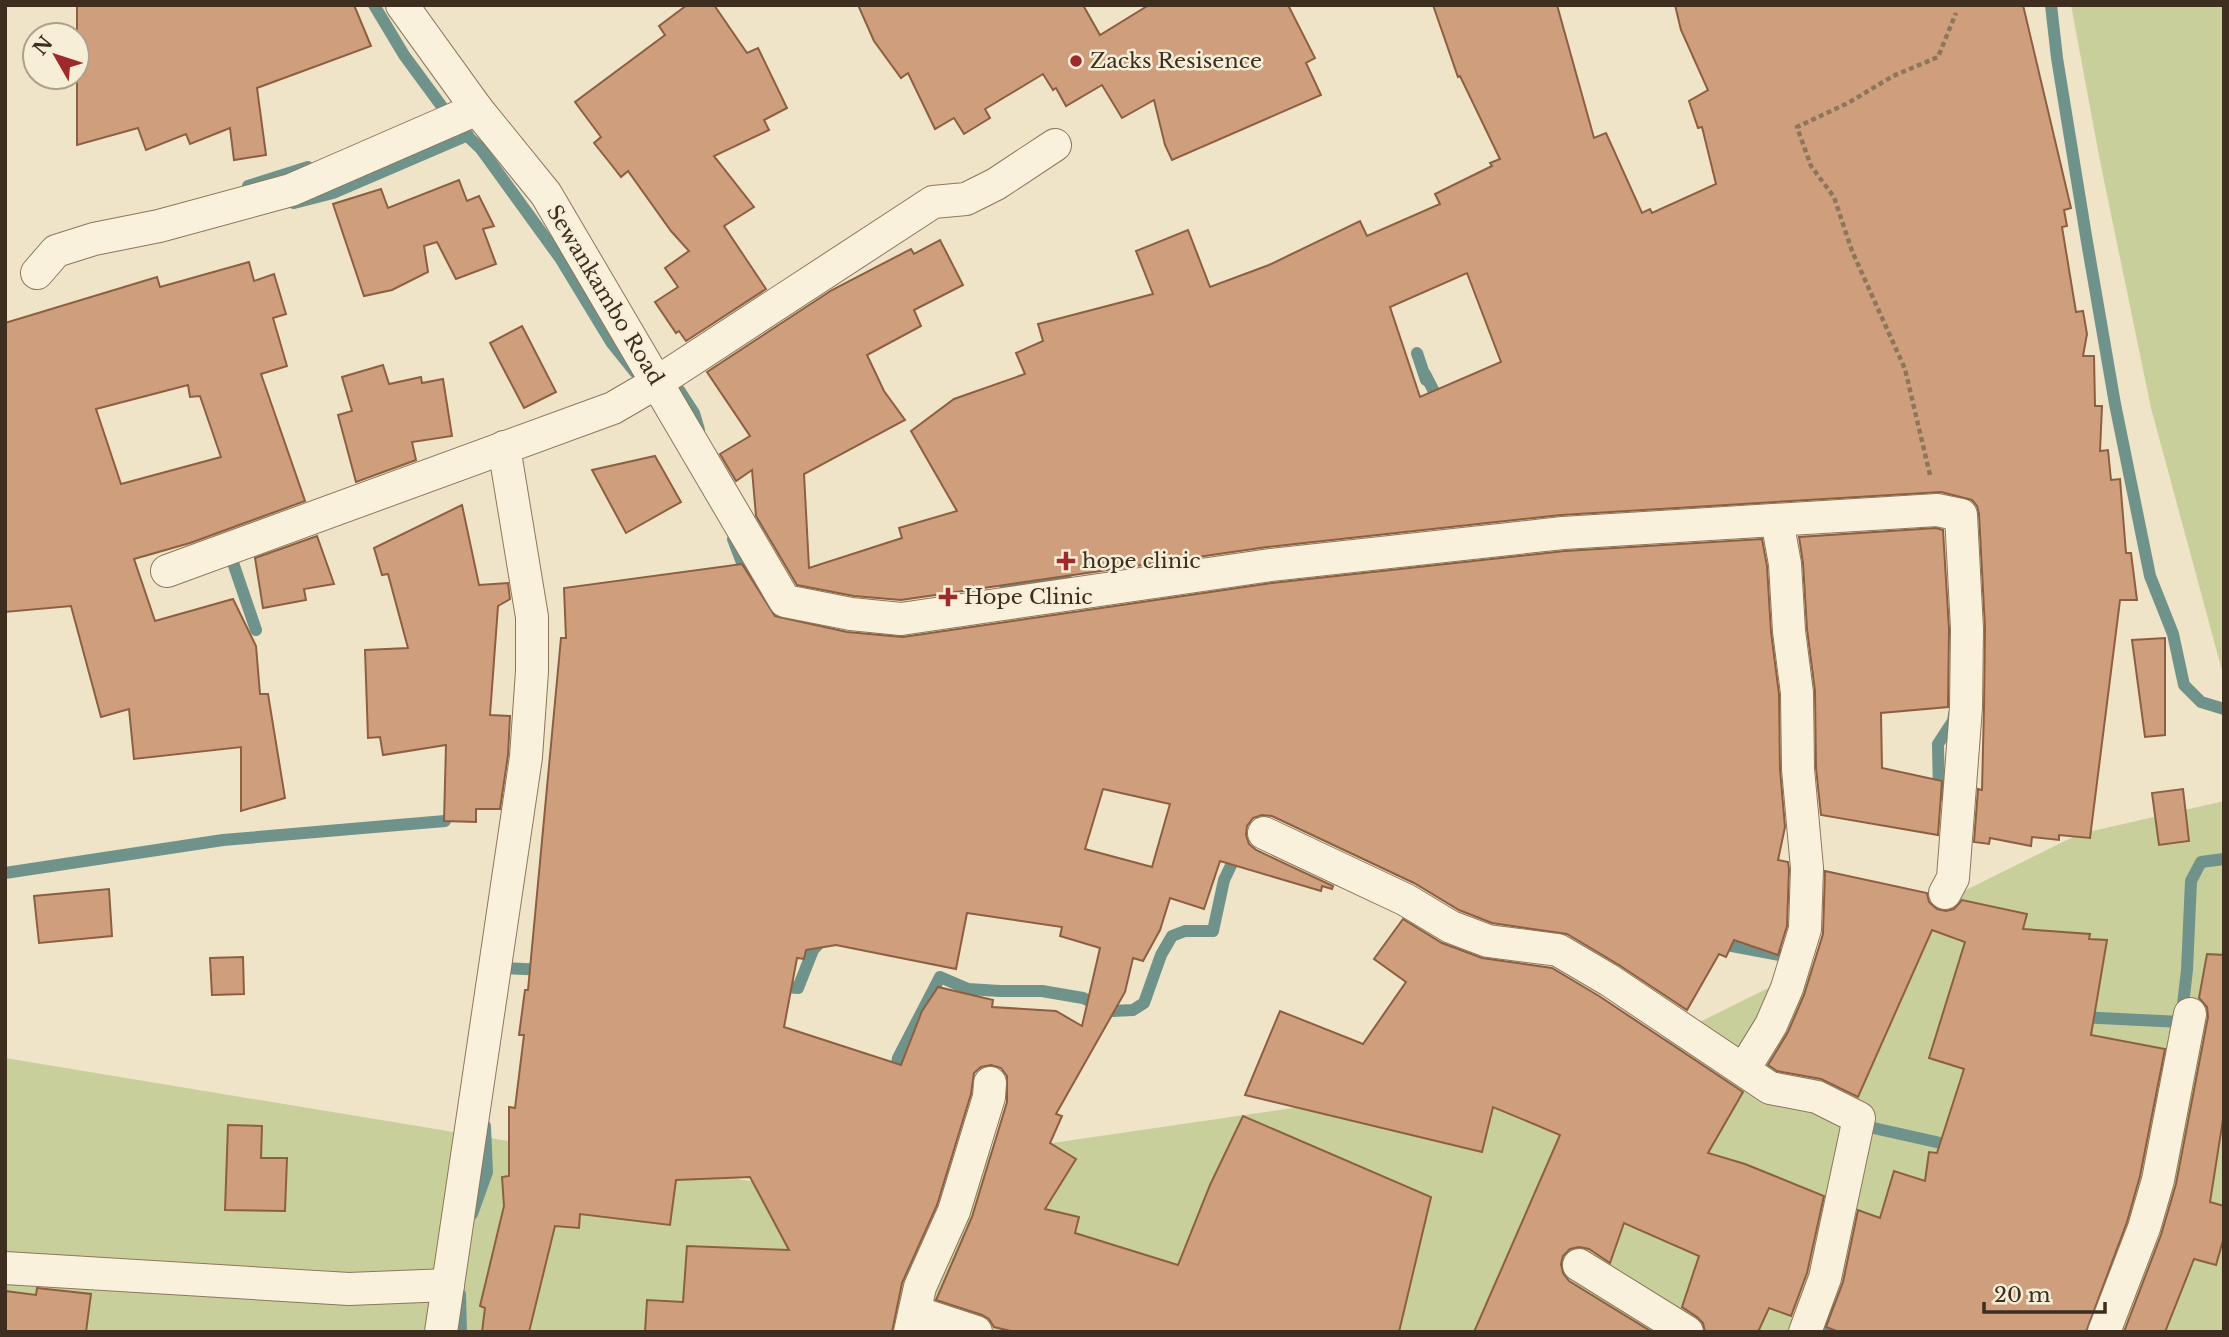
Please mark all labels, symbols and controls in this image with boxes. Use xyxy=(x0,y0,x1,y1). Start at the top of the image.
north arrow xyxy=(21,21,91,91)
text: N xyxy=(29,31,58,60)
place label: Zacks Resisence xyxy=(1090,48,1262,74)
marker: Zacks Resisence xyxy=(1068,53,1084,69)
street label: Sewankambo Road xyxy=(541,200,669,390)
place label: hope clinic xyxy=(1082,548,1201,574)
marker: hope clinic xyxy=(1056,551,1076,571)
place label: Hope Clinic xyxy=(964,584,1093,610)
marker: Hope Clinic xyxy=(938,587,958,607)
scale bar xyxy=(1984,1270,2105,1314)
text: 20 m xyxy=(1994,1282,2051,1308)

